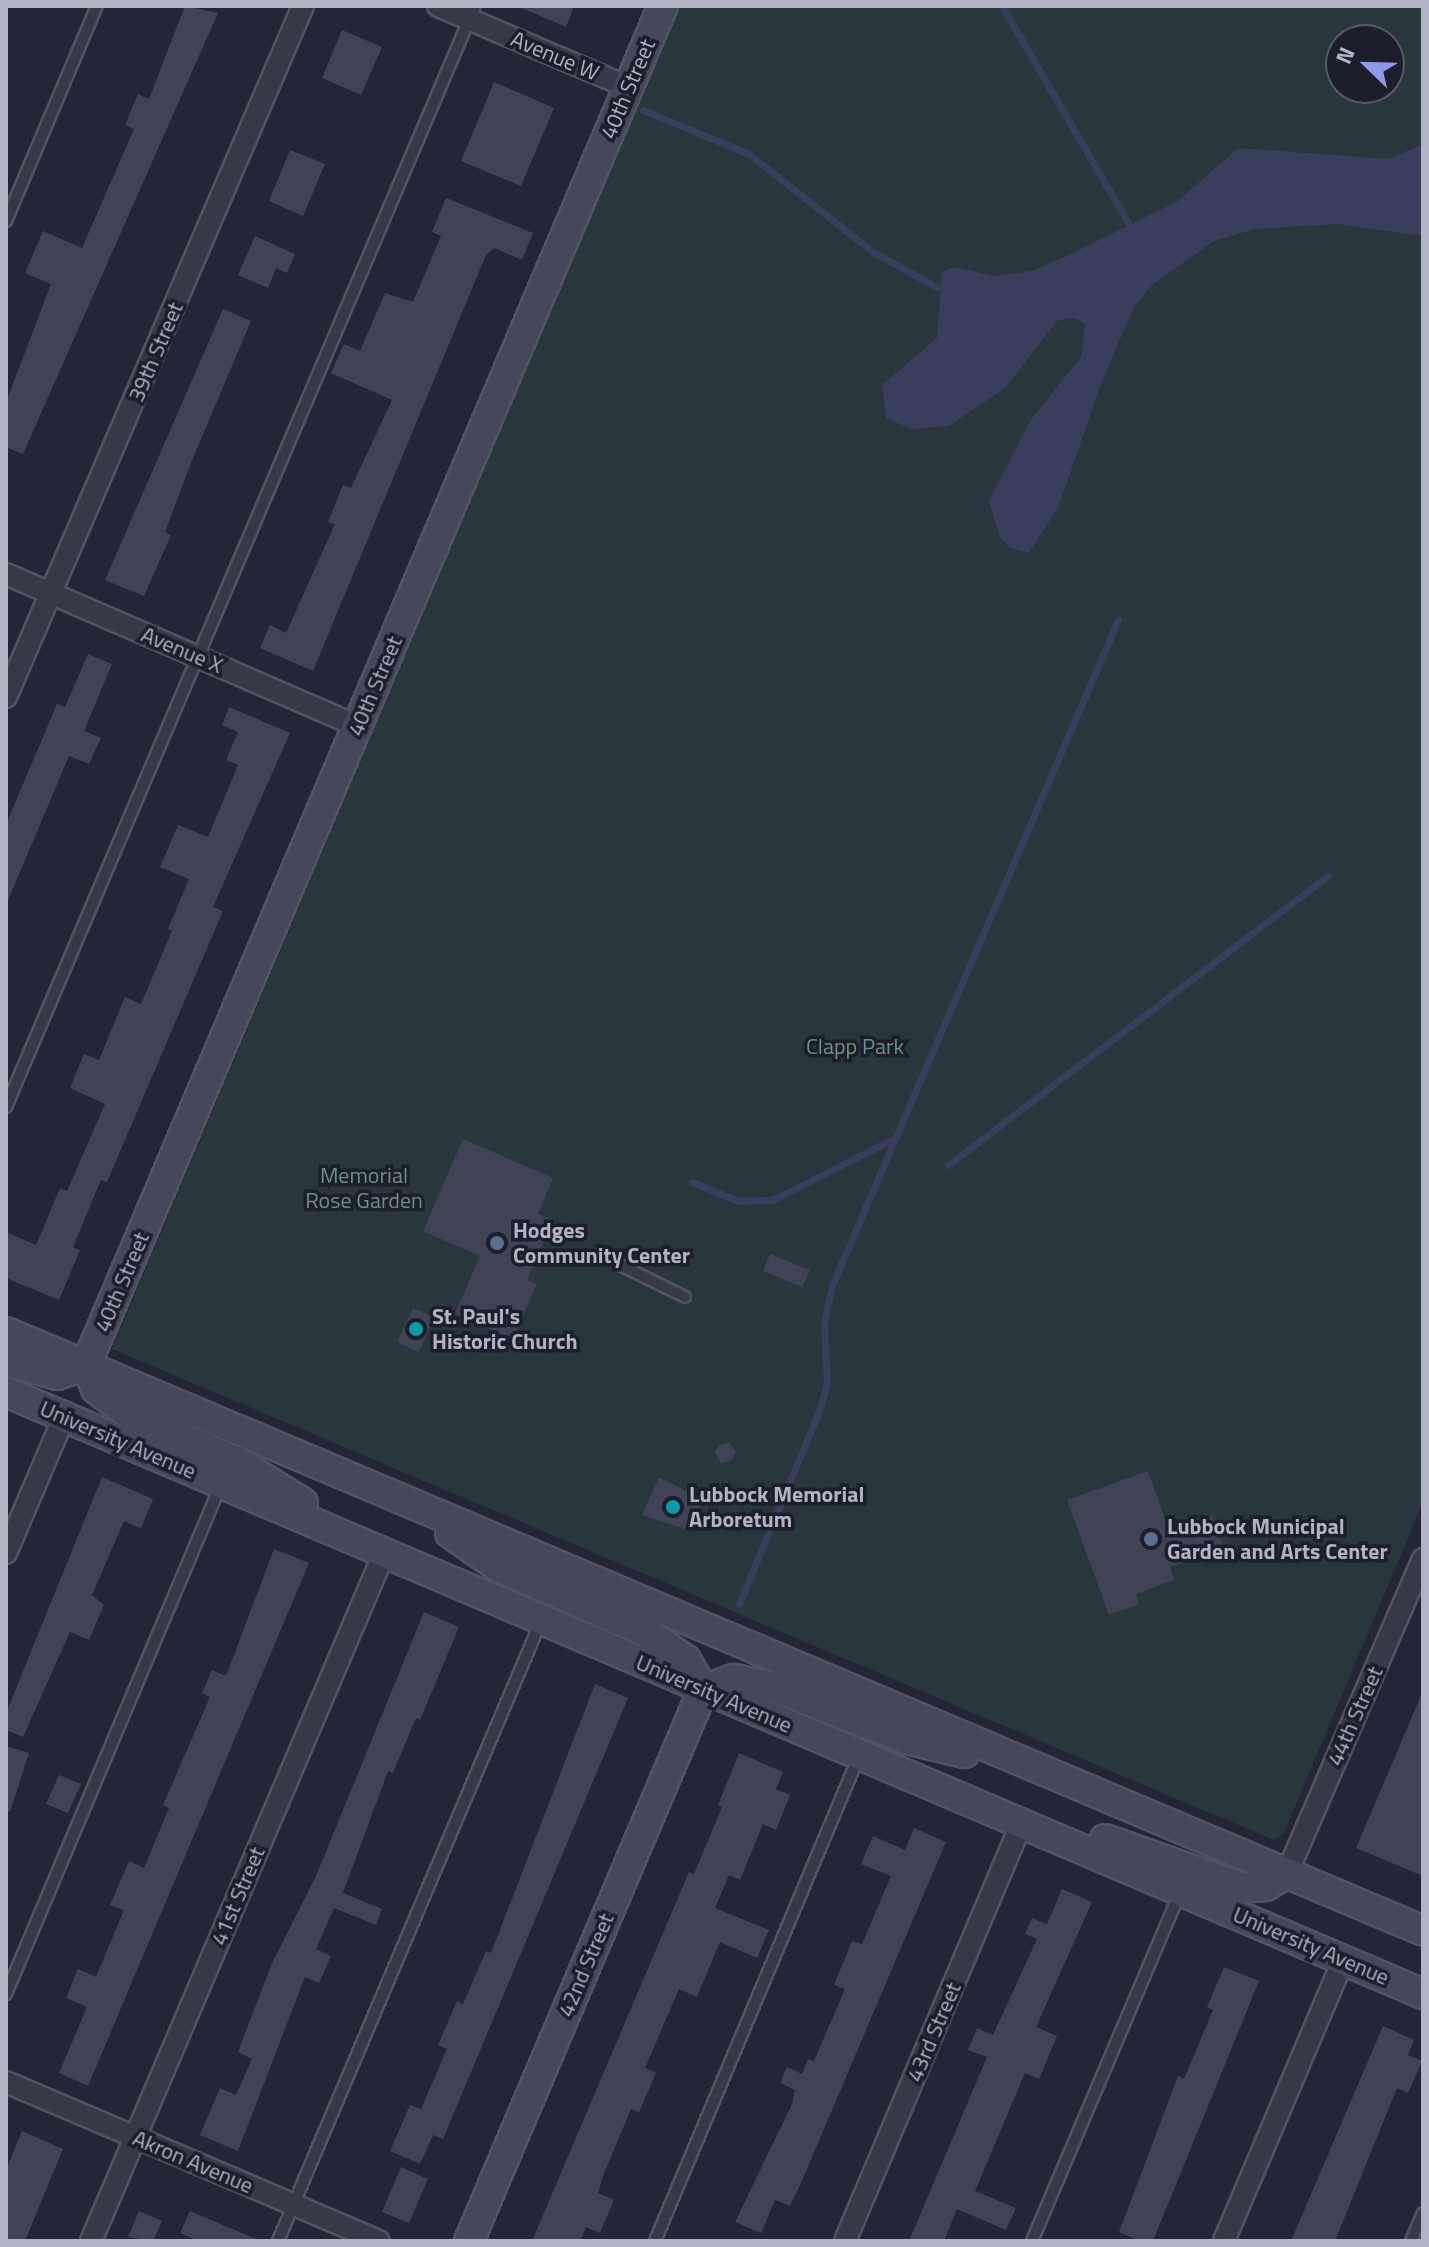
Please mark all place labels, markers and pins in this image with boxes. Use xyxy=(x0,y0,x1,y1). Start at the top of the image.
place label: Hodges Community Center xyxy=(513,1217,690,1268)
marker: Hodges Community Center xyxy=(488,1234,506,1252)
place label: St. Paul's Historic Church xyxy=(432,1303,578,1354)
marker: St. Paul's Historic Church xyxy=(407,1320,425,1338)
place label: Lubbock Memorial Arboretum xyxy=(689,1481,864,1532)
marker: Lubbock Memorial Arboretum xyxy=(664,1498,682,1516)
place label: Lubbock Municipal Garden and Arts Center xyxy=(1167,1513,1388,1564)
marker: Lubbock Municipal Garden and Arts Center xyxy=(1142,1530,1160,1548)

